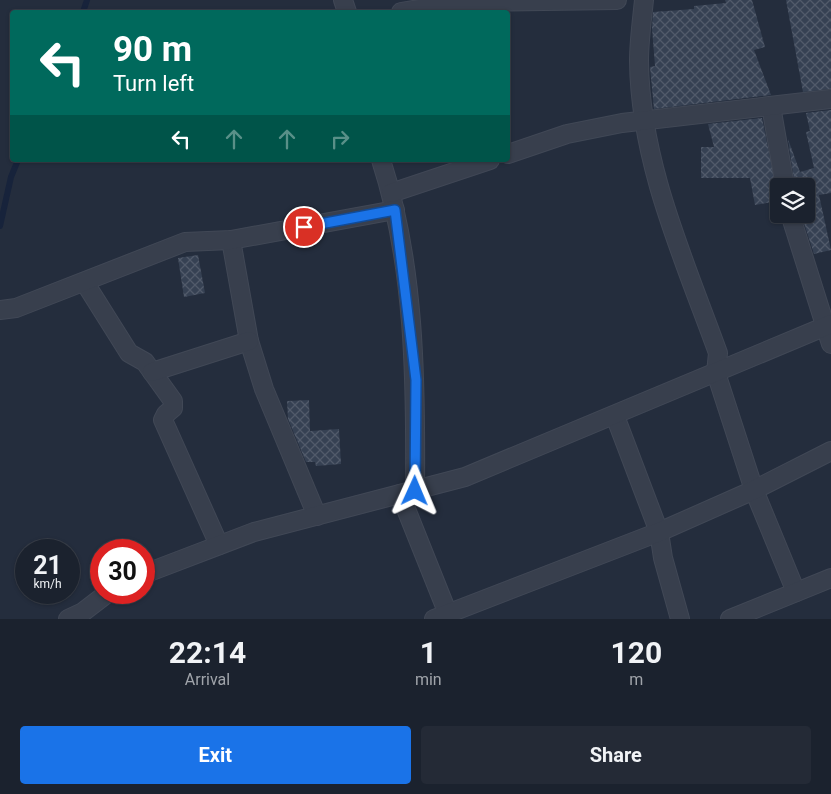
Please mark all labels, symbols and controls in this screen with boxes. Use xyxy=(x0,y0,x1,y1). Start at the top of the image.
text: 90 m xyxy=(113,29,192,70)
icon: left xyxy=(30,30,95,95)
text: Turn left xyxy=(113,71,194,96)
icon: left xyxy=(167,125,195,153)
icon: ahead xyxy=(220,125,248,153)
icon: ahead xyxy=(273,125,301,153)
icon: right xyxy=(326,125,354,153)
map controls xyxy=(770,178,815,223)
button: layers xyxy=(770,178,815,223)
pin xyxy=(283,206,325,248)
icon: arrive xyxy=(290,213,318,241)
position arrow xyxy=(388,464,440,516)
speed limit sign: 30 xyxy=(90,539,155,604)
text: 21 xyxy=(33,551,62,580)
text: km/h xyxy=(33,577,62,591)
text: 22:14 xyxy=(169,635,246,670)
text: 1 xyxy=(420,635,437,670)
text: 120 xyxy=(611,635,662,670)
text: Arrival xyxy=(185,670,230,689)
text: min xyxy=(415,670,442,689)
text: m xyxy=(629,670,643,689)
button: Exit xyxy=(20,726,411,784)
button: Share xyxy=(421,726,811,784)

